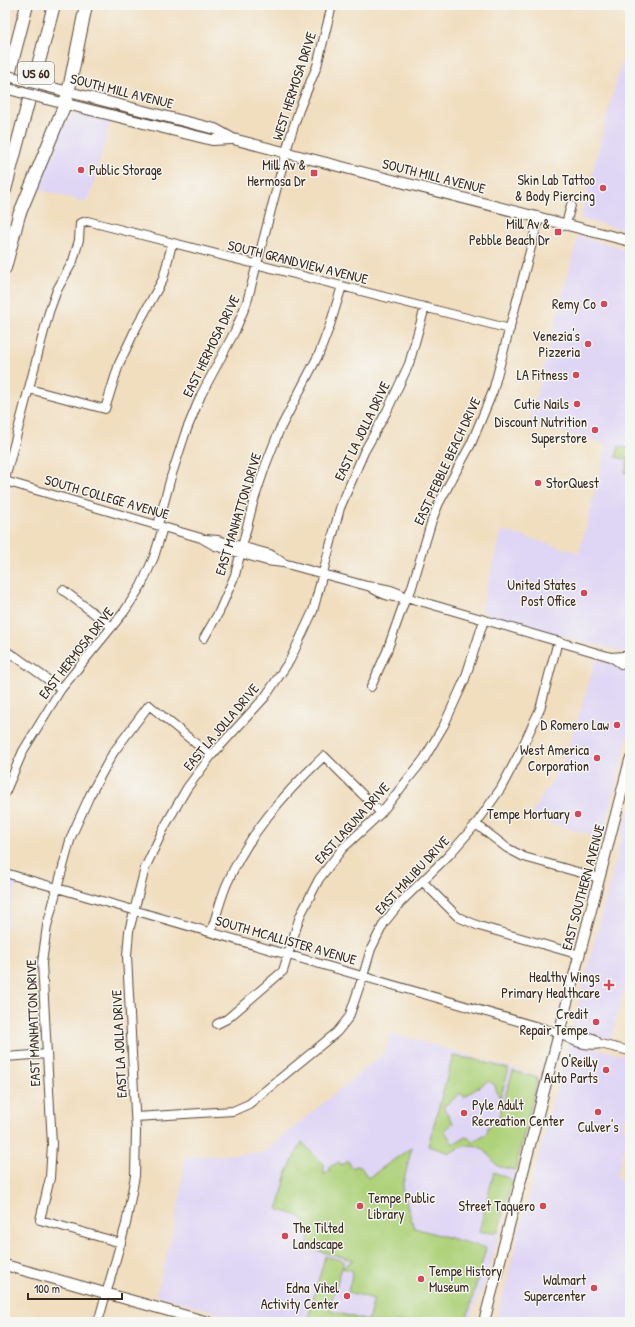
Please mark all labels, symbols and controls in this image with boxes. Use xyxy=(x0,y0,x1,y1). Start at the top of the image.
street label: WEST HERMOSA DRIVE xyxy=(267,29,320,143)
road number: US 60 xyxy=(18,62,54,84)
street label: SOUTH MILL AVENUE xyxy=(69,69,176,113)
street label: SOUTH MILL AVENUE xyxy=(381,154,488,198)
place label: Mill Av & Hermosa Dr xyxy=(247,155,307,190)
place label: Public Storage xyxy=(89,160,163,180)
marker: Public Storage xyxy=(76,165,86,175)
marker: Mill Av & Hermosa Dr xyxy=(309,168,319,178)
place label: Skin Lab Tattoo & Body Piercing xyxy=(515,170,595,206)
marker: Skin Lab Tattoo & Body Piercing xyxy=(598,183,608,193)
place label: Mill Av & Pebble Beach Dr xyxy=(469,214,551,249)
marker: Mill Av & Pebble Beach Dr xyxy=(553,227,563,237)
street label: SOUTH GRANDVIEW AVENUE xyxy=(226,235,370,288)
street label: EAST HERMOSA DRIVE xyxy=(178,292,243,400)
place label: Remy Co xyxy=(552,294,596,314)
marker: Remy Co xyxy=(599,299,609,309)
place label: Venezia's Pizzeria xyxy=(532,326,580,361)
marker: Venezia's Pizzeria xyxy=(583,339,593,349)
place label: LA Fitness xyxy=(517,365,568,384)
marker: LA Fitness xyxy=(571,370,581,380)
street label: EAST LA JOLLA DRIVE xyxy=(329,378,394,484)
street label: EAST PEBBLE BEACH DRIVE xyxy=(409,394,485,528)
place label: Cutie Nails xyxy=(514,394,569,413)
marker: Cutie Nails xyxy=(572,399,582,409)
place label: Discount Nutrition Superstore xyxy=(494,412,587,448)
marker: Discount Nutrition Superstore xyxy=(590,425,600,435)
street label: EAST MANHATTON DRIVE xyxy=(210,450,265,577)
street label: SOUTH COLLEGE AVENUE xyxy=(43,470,172,523)
place label: StorQuest xyxy=(546,473,599,492)
marker: StorQuest xyxy=(533,478,543,488)
place label: United States Post Office xyxy=(507,575,576,610)
marker: United States Post Office xyxy=(579,588,589,598)
street label: EAST HERMOSA DRIVE xyxy=(34,603,117,702)
street label: EAST LA JOLLA DRIVE xyxy=(179,679,263,774)
place label: D Romero Law xyxy=(541,715,610,734)
marker: D Romero Law xyxy=(612,720,622,730)
place label: West America Corporation xyxy=(520,740,590,776)
marker: West America Corporation xyxy=(592,753,602,763)
street label: EAST LAGUNA DRIVE xyxy=(310,778,393,867)
place label: Tempe Mortuary xyxy=(487,804,570,824)
marker: Tempe Mortuary xyxy=(573,809,583,819)
street label: EAST SOUTHERN AVENUE xyxy=(557,822,608,952)
street label: EAST MALIBU DRIVE xyxy=(370,831,453,918)
street label: SOUTH MCALLISTER AVENUE xyxy=(213,910,359,969)
street label: EAST MANHATTON DRIVE xyxy=(21,959,44,1087)
place label: Healthy Wings Primary Healthcare xyxy=(501,967,600,1003)
marker: Healthy Wings Primary Healthcare xyxy=(603,979,615,991)
street label: EAST LA JOLLA DRIVE xyxy=(106,989,131,1099)
place label: Credit Repair Tempe xyxy=(520,1004,588,1040)
marker: Credit Repair Tempe xyxy=(591,1017,601,1027)
place label: O'Reilly Auto Parts xyxy=(544,1052,598,1087)
marker: O'Reilly Auto Parts xyxy=(601,1065,611,1075)
place label: Pyle Adult Recreation Center xyxy=(472,1095,565,1130)
marker: Culver's xyxy=(593,1107,603,1117)
marker: Pyle Adult Recreation Center xyxy=(459,1108,469,1118)
place label: Culver's xyxy=(577,1117,619,1136)
place label: Tempe Public Library xyxy=(368,1188,435,1224)
place label: Street Taquero xyxy=(458,1196,535,1216)
marker: Tempe Public Library xyxy=(355,1201,365,1211)
marker: Street Taquero xyxy=(538,1201,548,1211)
place label: The Tilted Landscape xyxy=(293,1218,344,1254)
marker: The Tilted Landscape xyxy=(280,1231,290,1241)
place label: Tempe History Museum xyxy=(429,1261,502,1296)
place label: Walmart Supercenter xyxy=(524,1270,587,1306)
marker: Tempe History Museum xyxy=(416,1274,426,1284)
scale bar xyxy=(28,1275,122,1301)
place label: Edna Vihel Activity Center xyxy=(261,1278,340,1314)
text: 100 m xyxy=(34,1280,60,1297)
marker: Walmart Supercenter xyxy=(589,1283,599,1293)
marker: Edna Vihel Activity Center xyxy=(342,1291,352,1301)

